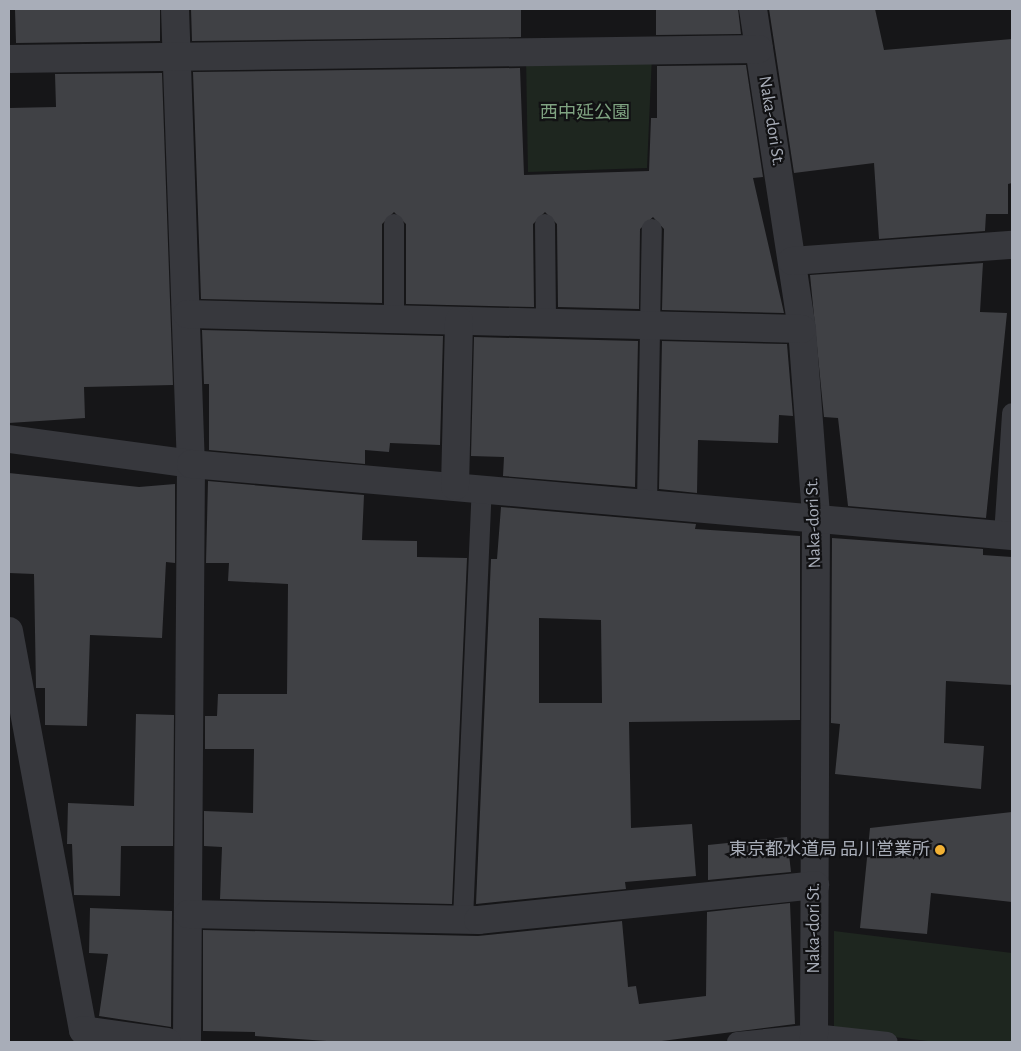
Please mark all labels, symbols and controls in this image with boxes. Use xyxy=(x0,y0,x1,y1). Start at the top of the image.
street label: Naka-dori St. xyxy=(753,74,789,168)
park label: 西中延公園 xyxy=(540,102,630,124)
street label: Naka-dori St. xyxy=(802,477,826,569)
place label: 東京都水道局 品川営業所 xyxy=(729,839,930,861)
marker: 東京都水道局 品川営業所 xyxy=(934,844,946,856)
street label: Naka-dori St. xyxy=(803,883,825,973)

